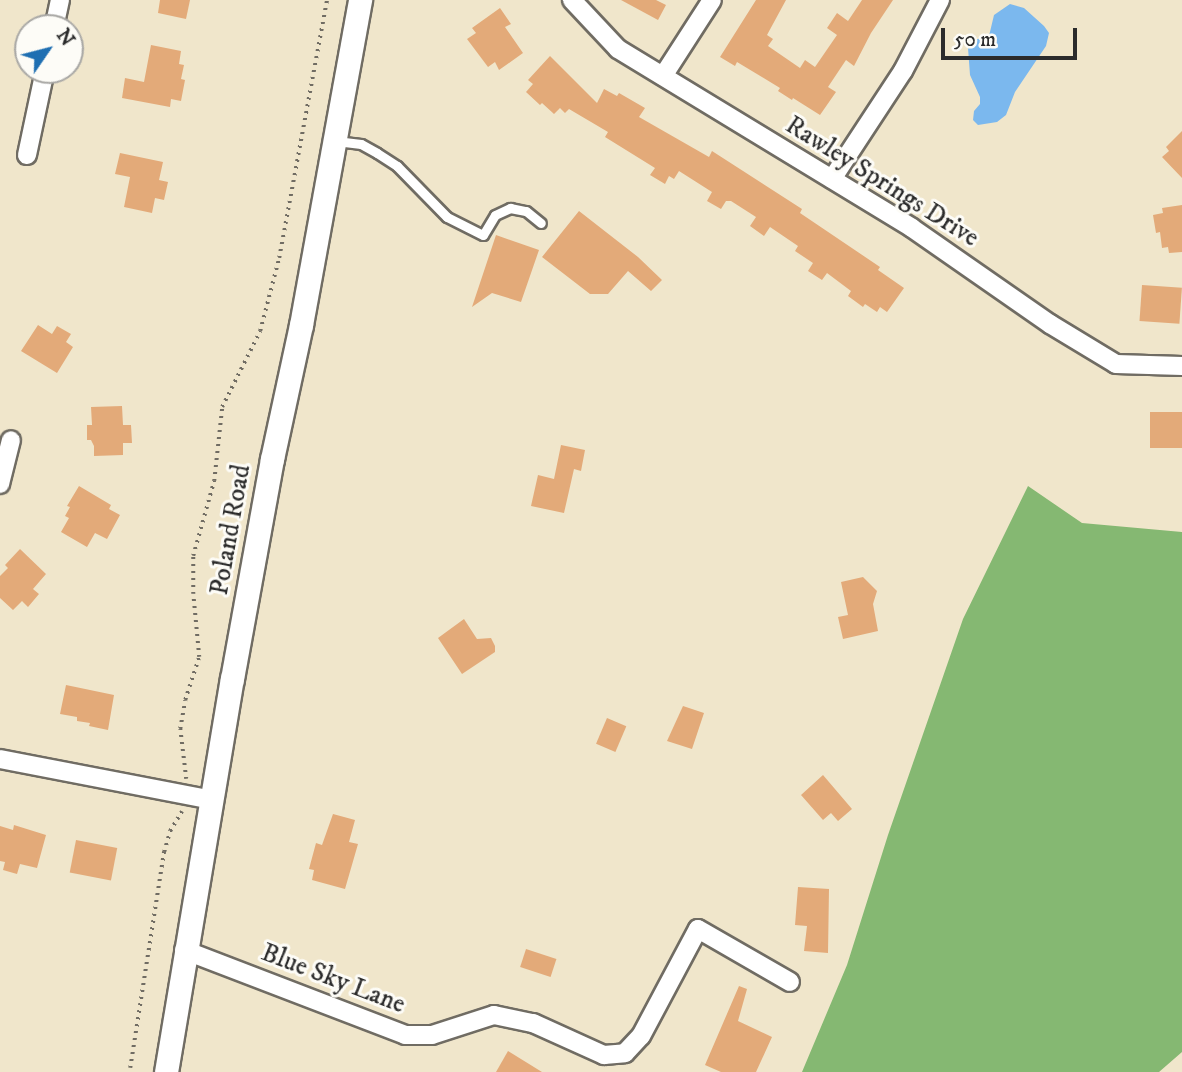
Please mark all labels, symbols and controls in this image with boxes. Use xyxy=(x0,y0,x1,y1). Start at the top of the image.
north arrow xyxy=(14,14,84,84)
scale bar xyxy=(944,14,1080,58)
text: N xyxy=(51,25,79,51)
text: 50 m xyxy=(954,27,996,53)
street label: Rawley Springs Drive xyxy=(780,110,984,254)
street label: Poland Road xyxy=(204,462,258,598)
street label: Blue Sky Lane xyxy=(257,937,409,1021)

